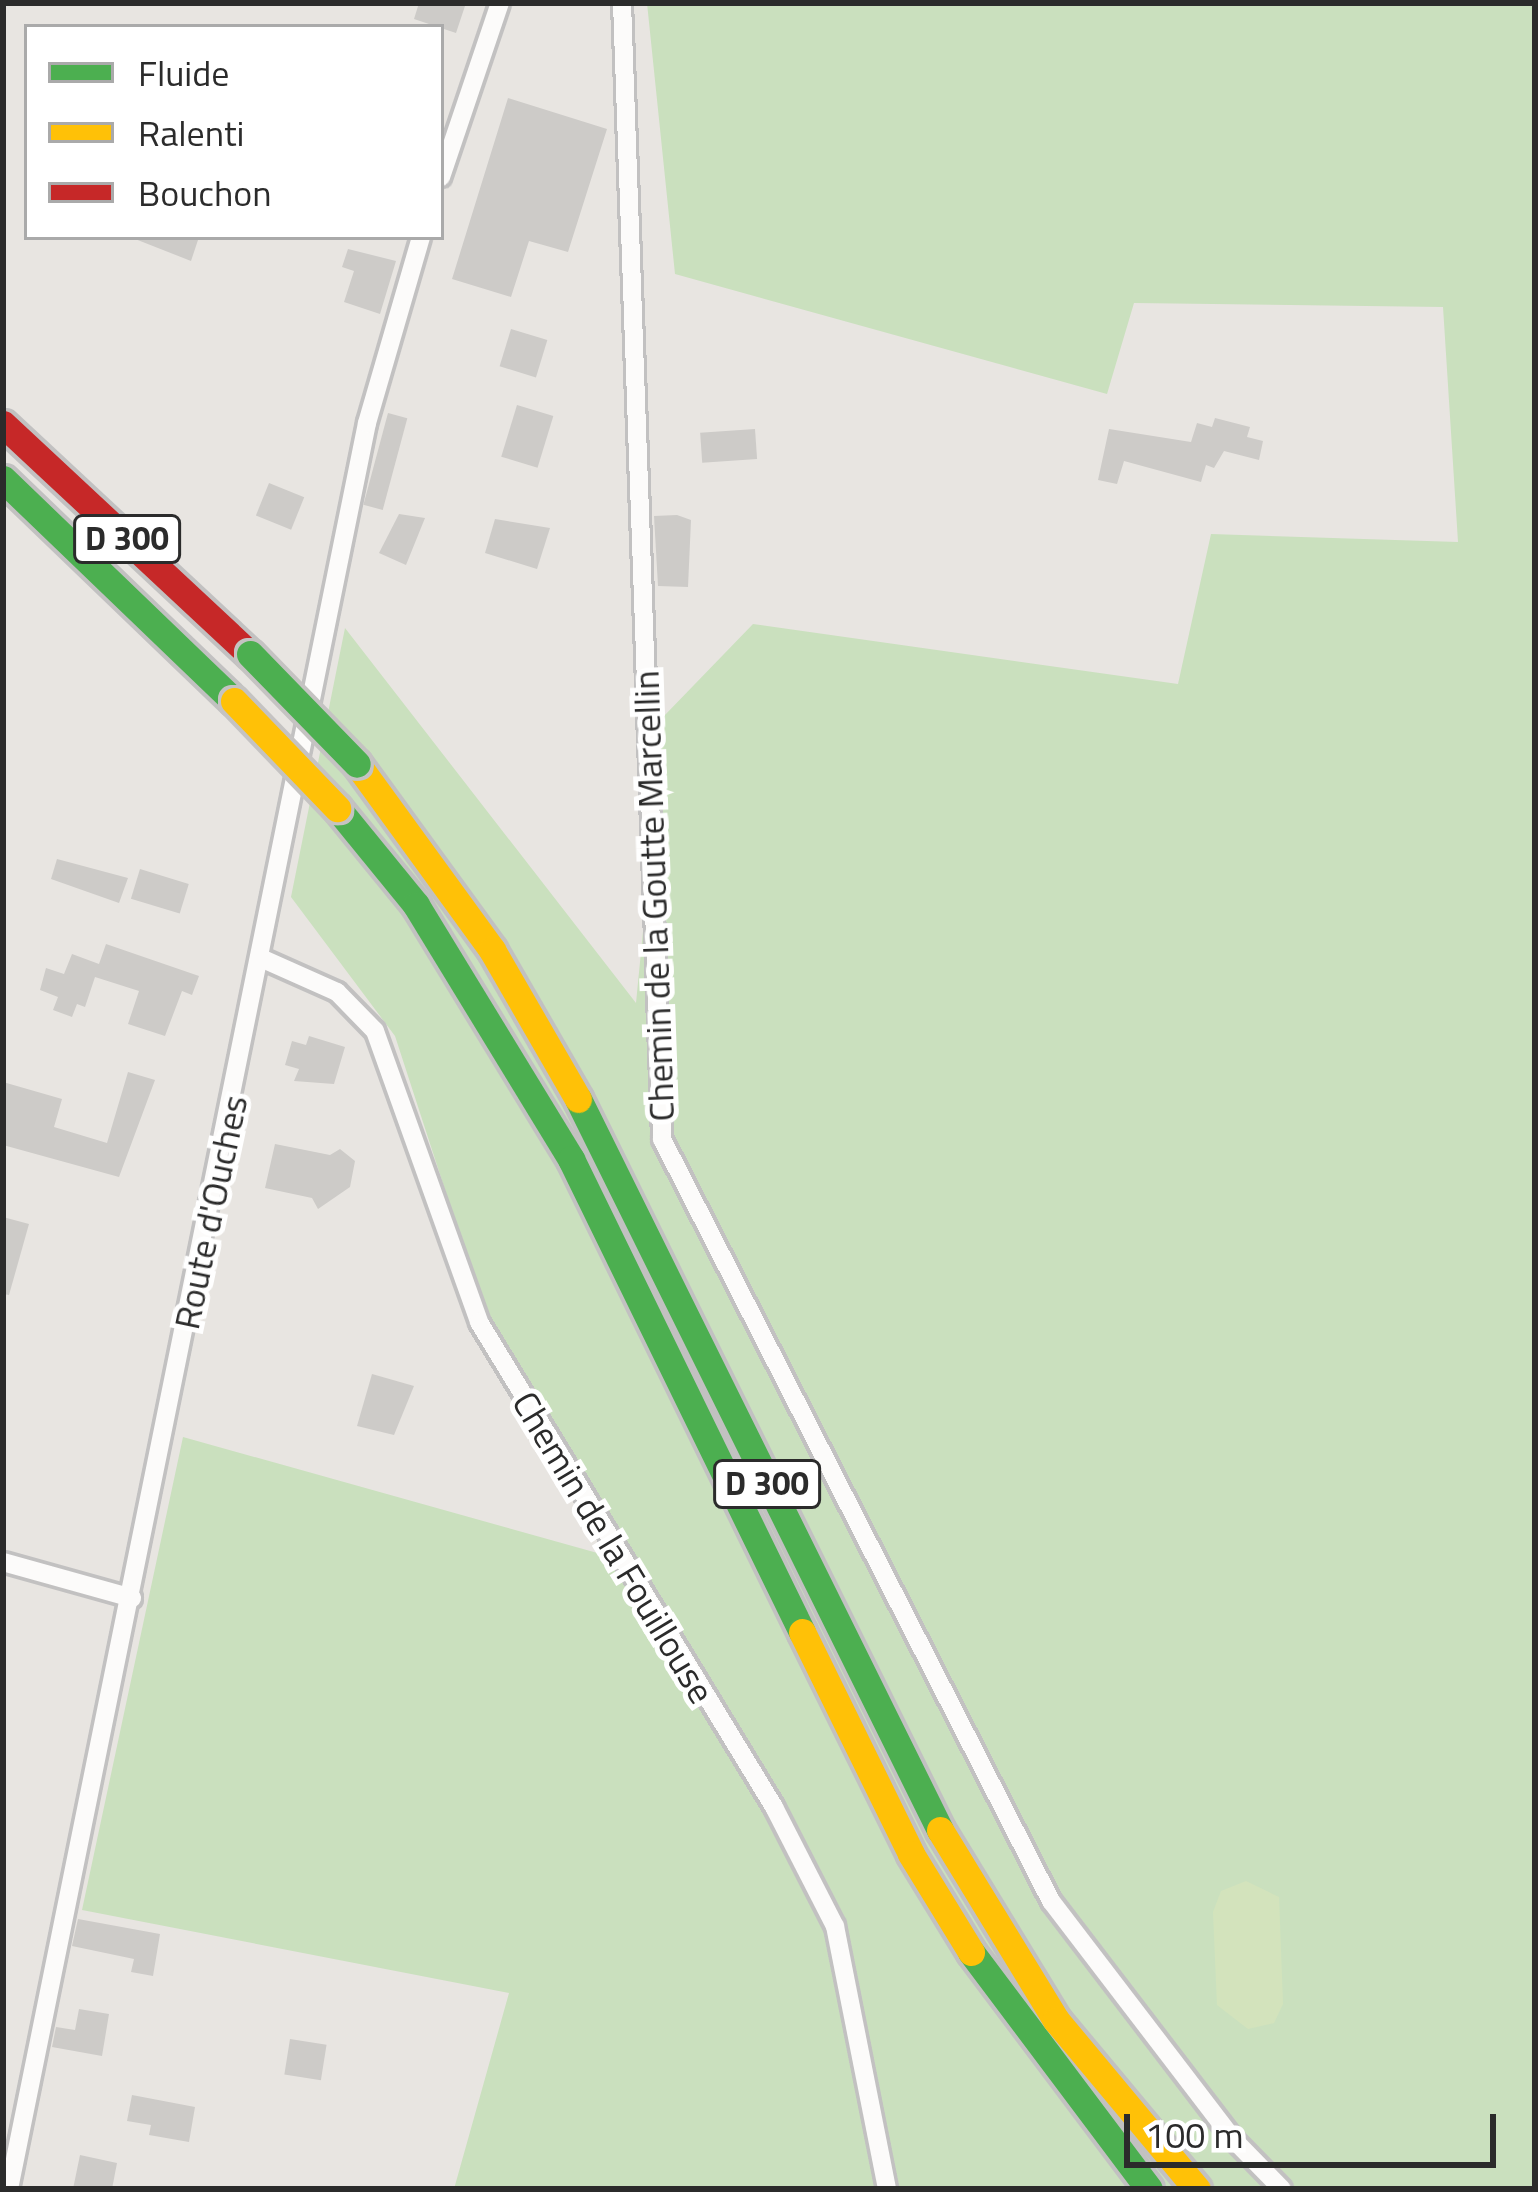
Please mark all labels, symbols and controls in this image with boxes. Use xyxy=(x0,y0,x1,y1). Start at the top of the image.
legend xyxy=(24,24,444,240)
text: Fluide xyxy=(138,45,229,100)
text: Ralenti xyxy=(138,105,244,160)
text: Bouchon xyxy=(138,165,272,220)
road number: D 300 xyxy=(73,512,181,566)
street label: Chemin de la Goutte Marcellin xyxy=(624,670,682,1122)
street label: Route d'Ouches xyxy=(164,1091,256,1333)
street label: Chemin de la Fouillouse xyxy=(504,1383,724,1711)
road number: D 300 xyxy=(713,1457,821,1511)
scale bar xyxy=(1130,2090,1502,2164)
text: 100 m xyxy=(1145,2107,1244,2162)

